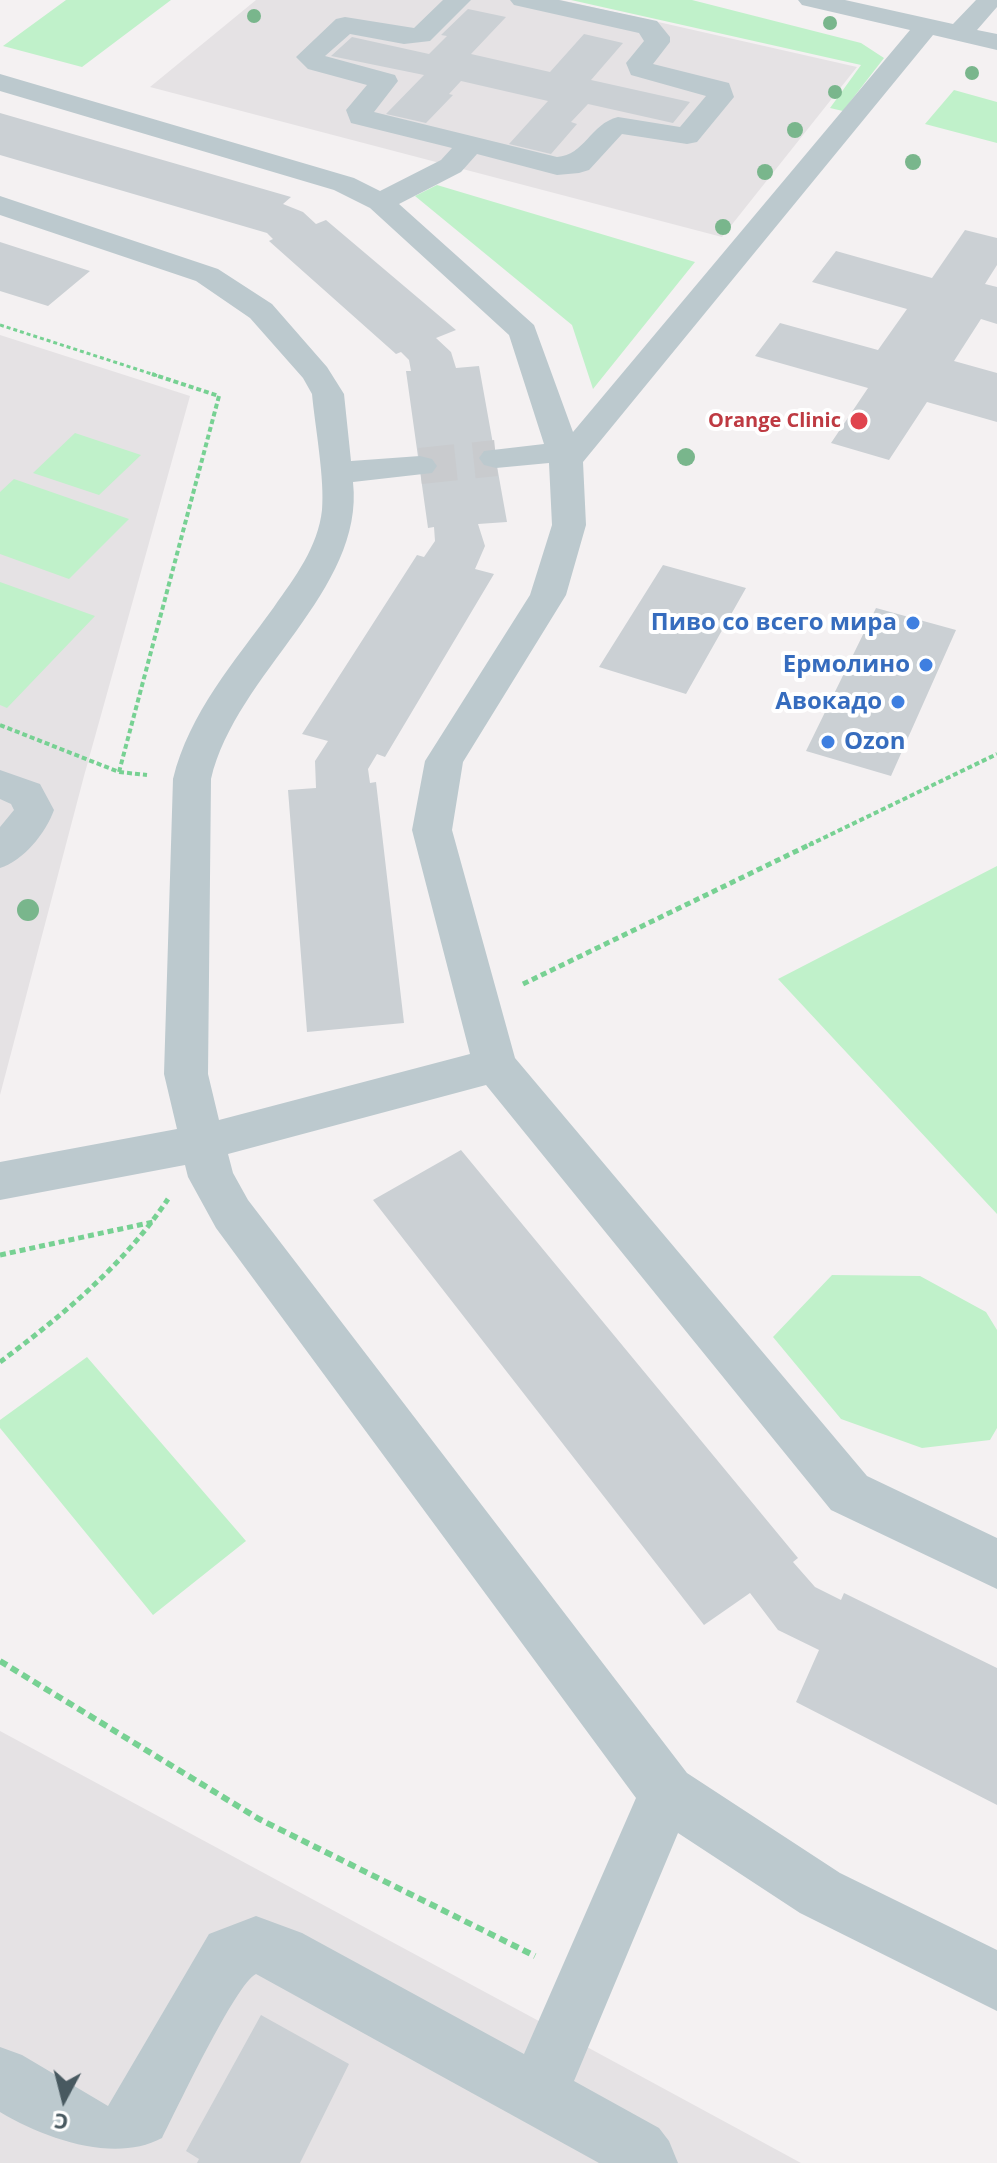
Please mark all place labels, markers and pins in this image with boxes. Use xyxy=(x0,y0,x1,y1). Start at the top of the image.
place label: Orange Clinic xyxy=(708,409,841,433)
marker: Orange Clinic xyxy=(848,410,870,432)
place label: Пиво со всего мира xyxy=(651,609,897,637)
marker: Пиво со всего мира xyxy=(904,614,922,632)
place label: Ермолино xyxy=(783,651,910,679)
marker: Ермолино xyxy=(917,656,935,674)
place label: Авокадо xyxy=(775,688,882,716)
marker: Авокадо xyxy=(889,693,907,711)
place label: Ozon xyxy=(844,728,905,756)
marker: Ozon xyxy=(819,733,837,751)

